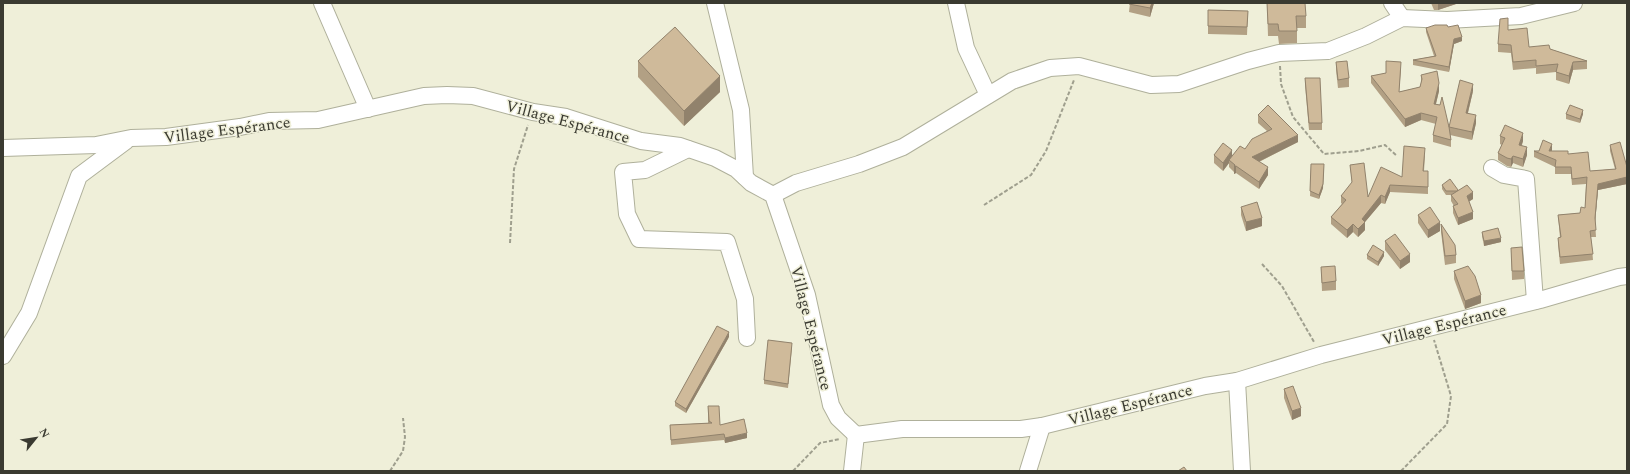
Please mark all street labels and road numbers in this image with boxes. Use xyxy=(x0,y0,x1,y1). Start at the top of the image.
street label: Village Espérance xyxy=(503,94,632,150)
street label: Village Espérance xyxy=(162,110,292,150)
street label: Village Espérance xyxy=(784,263,838,393)
street label: Village Espérance xyxy=(1379,298,1509,352)
street label: Village Espérance xyxy=(1065,378,1195,432)

